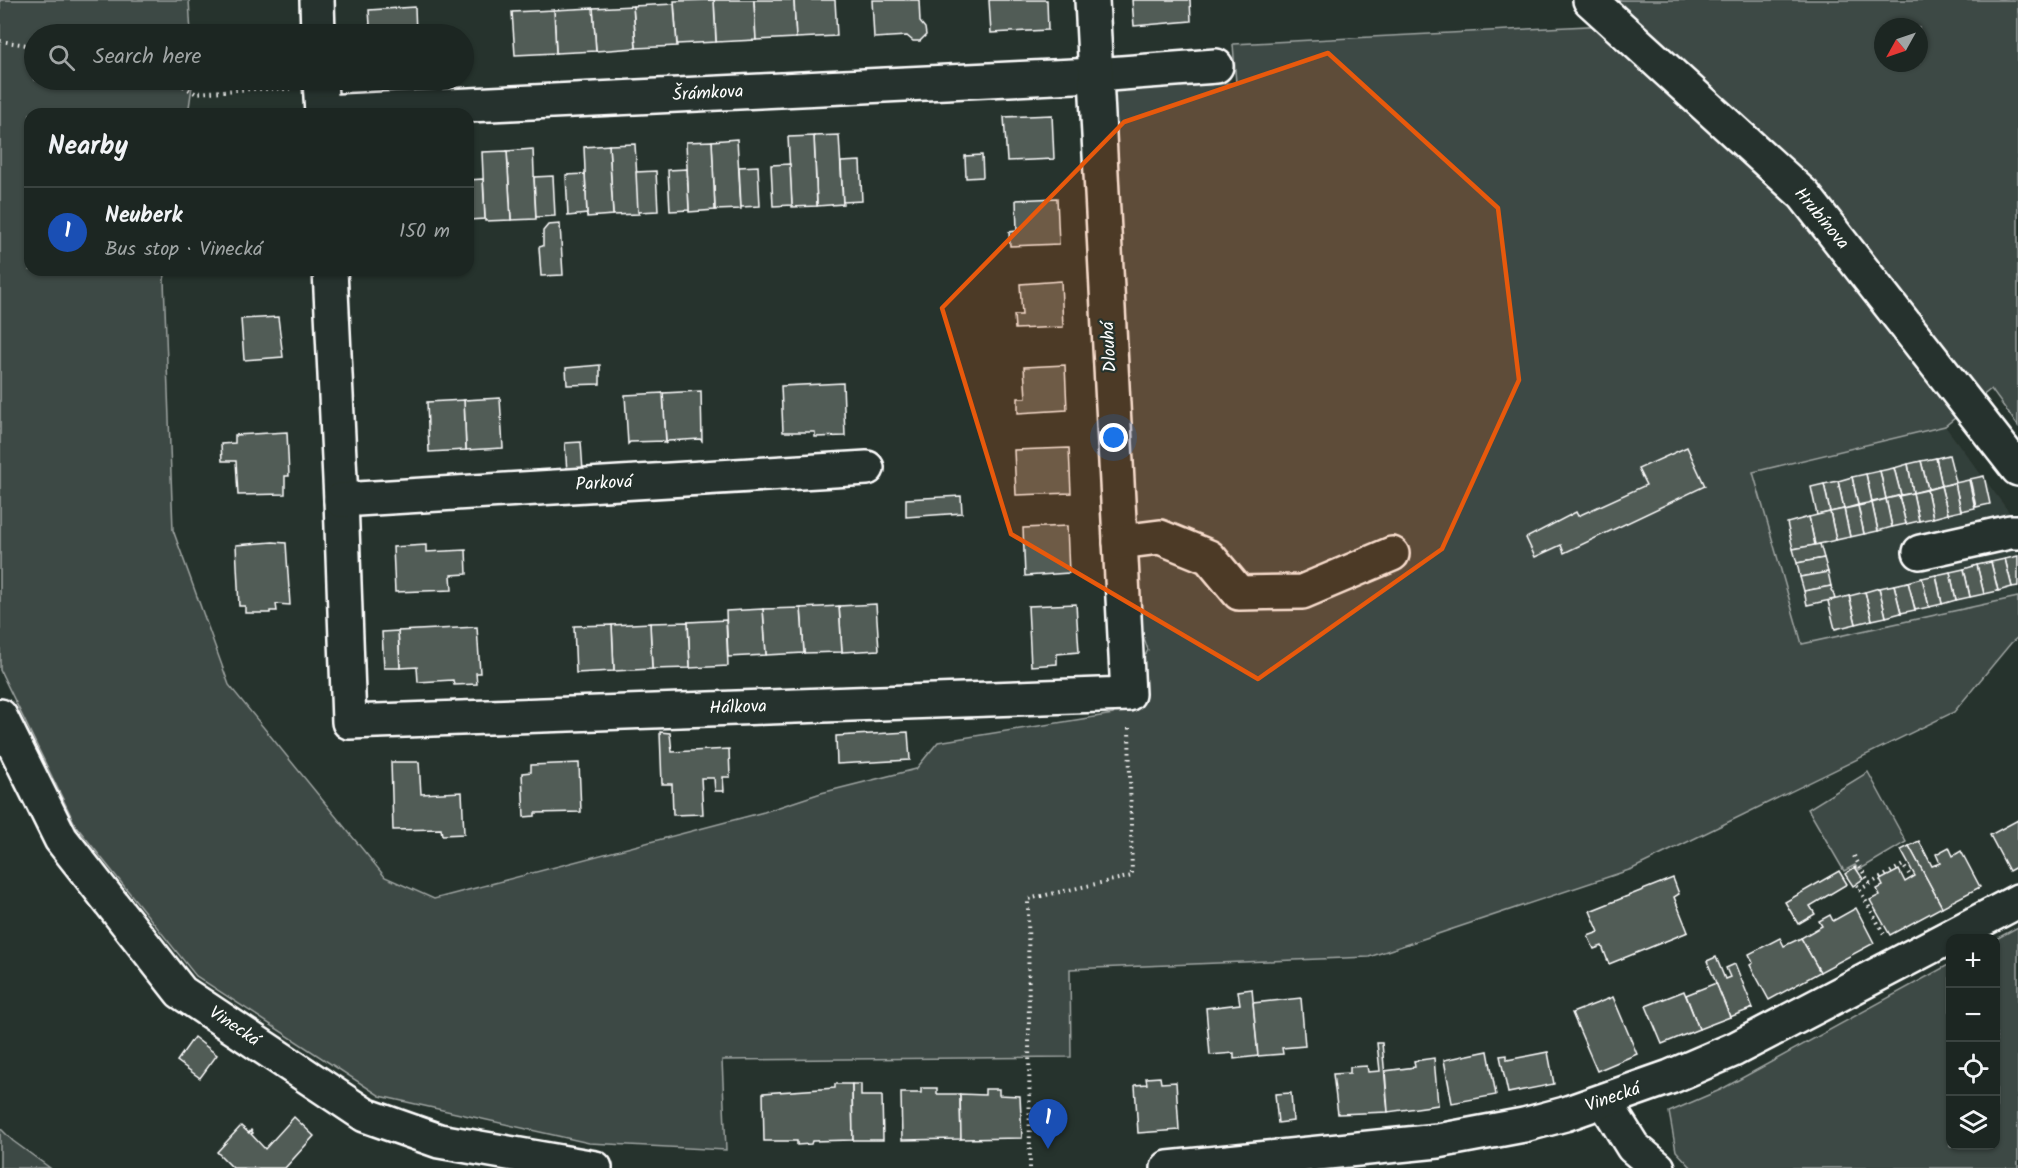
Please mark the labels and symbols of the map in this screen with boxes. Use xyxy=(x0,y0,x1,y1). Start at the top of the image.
north arrow xyxy=(1874,18,1928,72)
street label: Šrámkova xyxy=(672,78,744,110)
street label: Hrubínova xyxy=(1786,181,1856,257)
street label: Dlouhá xyxy=(1094,319,1126,373)
your location xyxy=(1099,423,1128,452)
street label: Parková xyxy=(575,468,635,500)
street label: Hálkova xyxy=(709,693,767,723)
street label: Vinecká xyxy=(202,999,267,1056)
street label: Vinecká xyxy=(1582,1075,1646,1121)
pin: 1 xyxy=(1028,1100,1068,1149)

